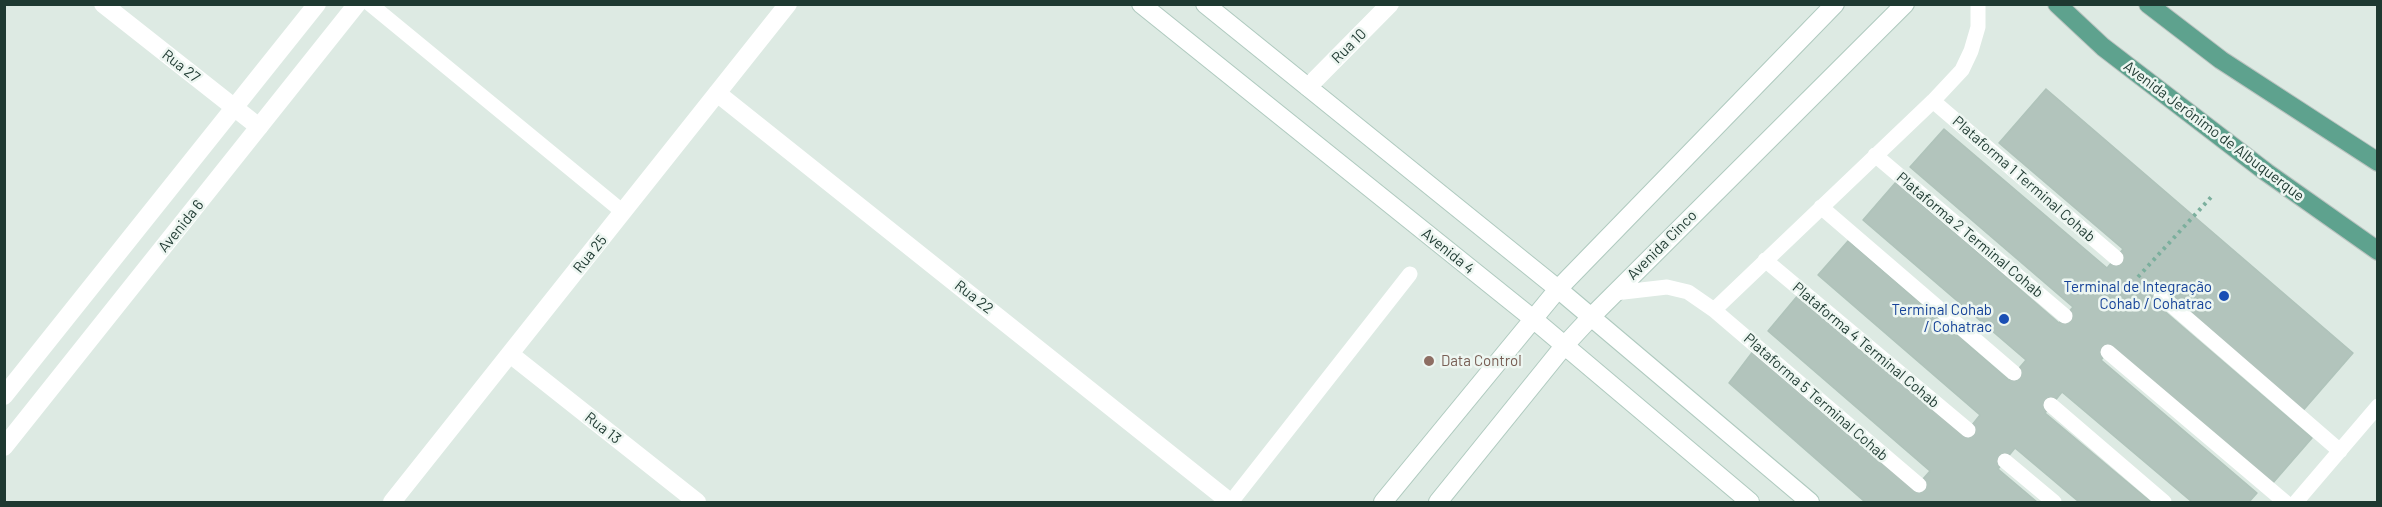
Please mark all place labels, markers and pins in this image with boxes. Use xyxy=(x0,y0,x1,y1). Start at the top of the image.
place label: Terminal de Integração Cohab / Cohatrac xyxy=(2064,278,2212,313)
marker: Terminal de Integração Cohab / Cohatrac xyxy=(2217,289,2231,303)
place label: Terminal Cohab / Cohatrac xyxy=(1891,301,1992,336)
marker: Terminal Cohab / Cohatrac xyxy=(1997,312,2011,326)
place label: Data Control xyxy=(1441,352,1522,370)
marker: Data Control xyxy=(1422,354,1436,368)

